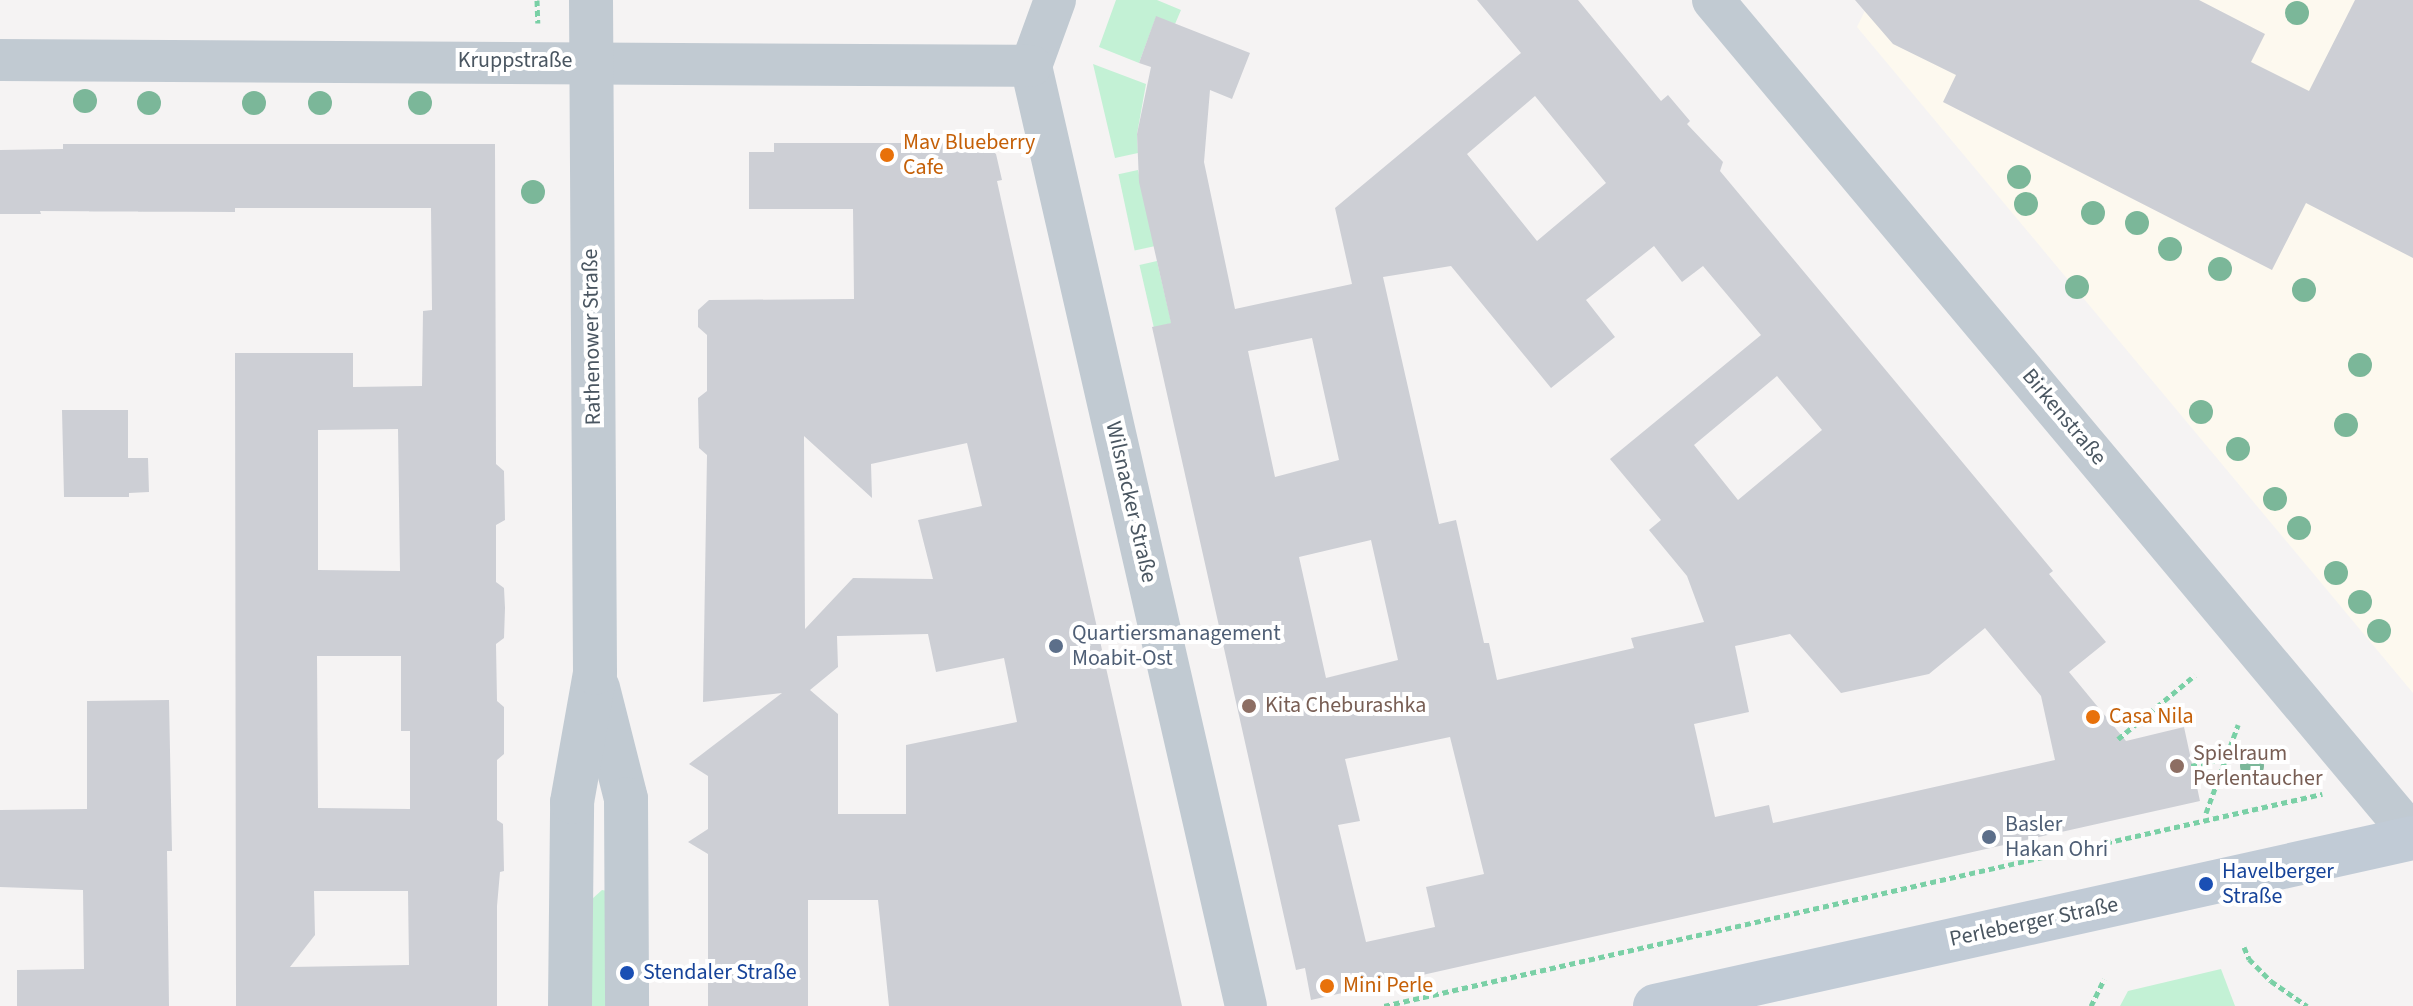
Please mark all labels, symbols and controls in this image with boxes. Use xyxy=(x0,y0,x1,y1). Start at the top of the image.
street label: Kruppstraße xyxy=(458,48,572,74)
place label: Mav Blueberry Cafe xyxy=(903,129,1035,180)
marker: Mav Blueberry Cafe xyxy=(878,146,896,164)
street label: Rathenower Straße xyxy=(577,249,607,425)
street label: Birkenstraße xyxy=(2016,364,2112,470)
street label: Wilsnacker Straße xyxy=(1100,419,1162,585)
place label: Quartiersmanagement Moabit-Ost xyxy=(1072,620,1281,672)
marker: Quartiersmanagement Moabit-Ost xyxy=(1047,637,1065,655)
place label: Kita Cheburashka xyxy=(1265,693,1426,719)
marker: Kita Cheburashka xyxy=(1240,697,1258,715)
place label: Casa Nila xyxy=(2109,704,2194,730)
marker: Casa Nila xyxy=(2084,708,2102,726)
place label: Spielraum Perlentaucher xyxy=(2193,740,2323,792)
marker: Spielraum Perlentaucher xyxy=(2168,757,2186,775)
place label: Basler Hakan Ohri xyxy=(2005,811,2108,862)
marker: Basler Hakan Ohri xyxy=(1980,828,1998,846)
place label: Havelberger Straße xyxy=(2222,858,2334,910)
marker: Havelberger Straße xyxy=(2197,875,2215,893)
street label: Perleberger Straße xyxy=(1947,891,2121,953)
place label: Stendaler Straße xyxy=(643,960,797,986)
marker: Stendaler Straße xyxy=(618,964,636,982)
place label: Mini Perle xyxy=(1343,973,1433,999)
marker: Mini Perle xyxy=(1318,977,1336,995)

